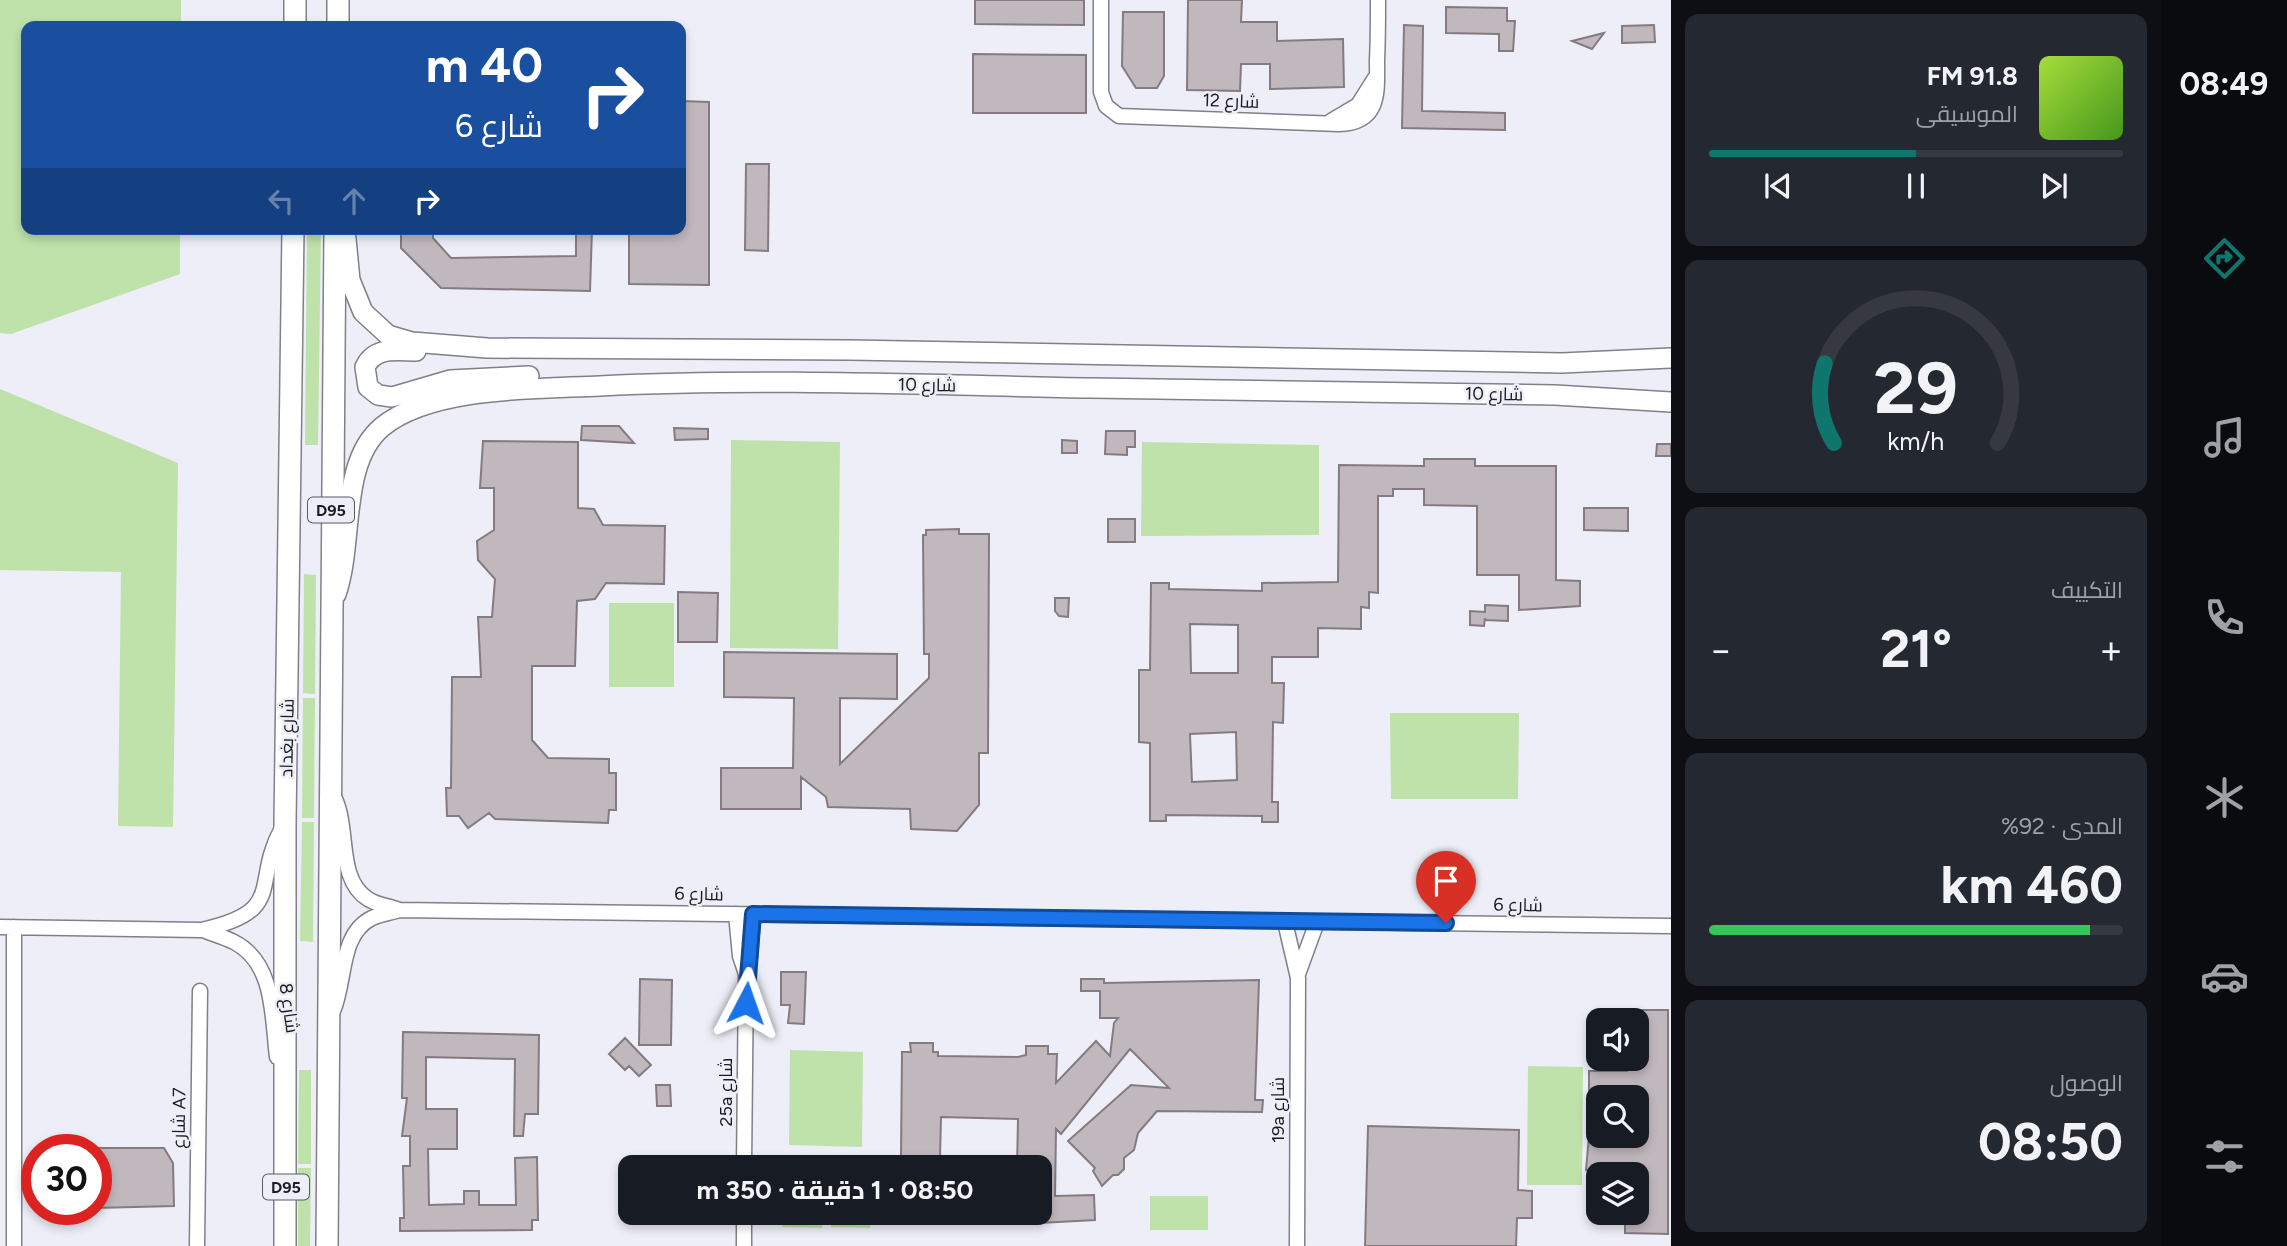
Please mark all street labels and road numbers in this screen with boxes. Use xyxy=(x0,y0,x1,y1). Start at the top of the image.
street label: شارع 12 xyxy=(1202,89,1260,114)
street label: شارع 10 xyxy=(898,373,956,398)
street label: شارع 10 xyxy=(1465,382,1523,407)
road number: D95 xyxy=(308,498,354,523)
street label: شارع بغداد xyxy=(275,698,300,778)
street label: شارع 6 xyxy=(674,883,724,906)
street label: شارع 6 xyxy=(1493,894,1543,917)
street label: شارع 8 xyxy=(274,982,303,1035)
street label: 25a شارع xyxy=(715,1058,738,1126)
street label: 19a شارع xyxy=(1267,1077,1290,1143)
street label: شارع A7 xyxy=(167,1087,192,1149)
road number: D95 xyxy=(263,1175,309,1200)

